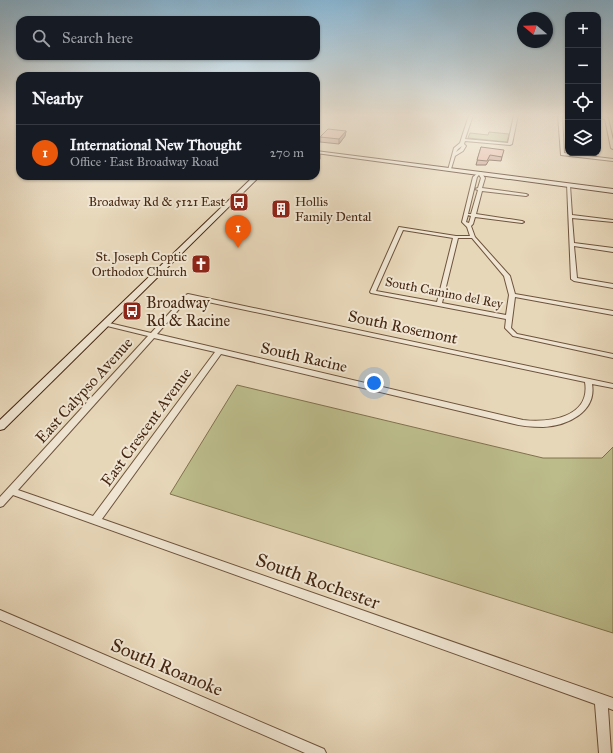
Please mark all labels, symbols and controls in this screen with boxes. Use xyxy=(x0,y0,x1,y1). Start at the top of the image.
north arrow xyxy=(517,12,553,48)
map controls xyxy=(565,12,601,156)
button: + xyxy=(565,12,601,48)
search box xyxy=(16,16,320,60)
icon: search xyxy=(30,27,52,49)
text: Search here xyxy=(62,29,133,47)
button: − xyxy=(565,48,601,84)
button: locate xyxy=(565,84,601,120)
text: Nearby xyxy=(32,88,83,109)
button: layers xyxy=(565,120,601,156)
text: International New Thought xyxy=(70,136,241,154)
text: 1 xyxy=(42,145,48,161)
text: 270 m xyxy=(270,145,304,161)
text: Office · East Broadway Road xyxy=(70,154,219,170)
bus stop icon: Broadway Rd & 5121 East xyxy=(228,191,250,213)
place label: Broadway Rd & 5121 East xyxy=(88,194,225,210)
place label: Hollis Family Dental xyxy=(295,194,372,225)
building icon: Hollis Family Dental xyxy=(270,198,292,220)
pin: 1 xyxy=(225,215,251,248)
place label: St. Joseph Coptic Orthodox Church xyxy=(92,249,188,280)
church icon: St. Joseph Coptic Orthodox Church xyxy=(190,253,212,275)
street label: South Camino del Rey xyxy=(384,274,505,312)
place label: Broadway Rd & Racine xyxy=(146,293,230,330)
bus stop icon: Broadway Rd & Racine xyxy=(121,300,143,322)
street label: South Rosemont xyxy=(346,306,460,348)
street label: East Calypso Avenue xyxy=(31,333,137,447)
street label: South Racine xyxy=(259,338,350,376)
street label: East Crescent Avenue xyxy=(97,364,196,490)
your location xyxy=(364,373,384,393)
street label: South Rochester xyxy=(253,548,384,614)
street label: South Roanoke xyxy=(107,633,227,701)

